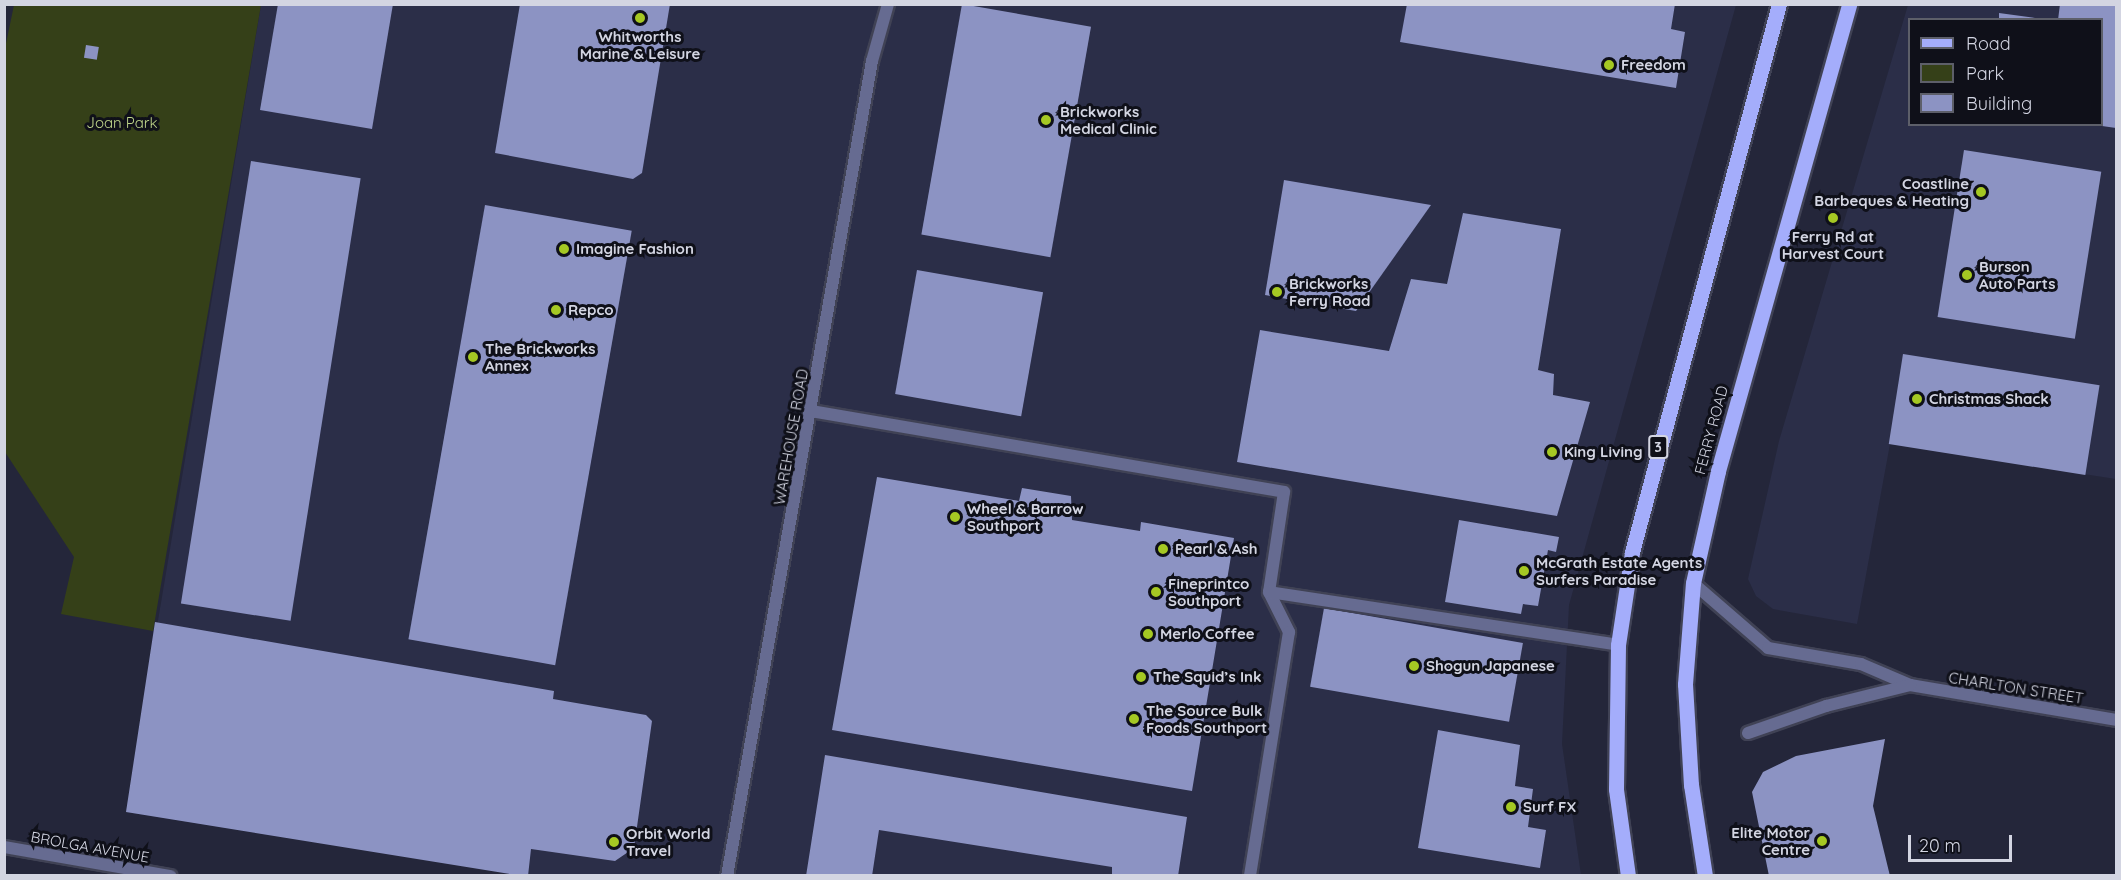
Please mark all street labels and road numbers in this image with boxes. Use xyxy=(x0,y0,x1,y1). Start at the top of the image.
street label: WAREHOUSE ROAD xyxy=(770,367,812,507)
street label: FERRY ROAD xyxy=(1691,384,1731,476)
road number: 3 xyxy=(1648,436,1668,458)
street label: CHARLTON STREET xyxy=(1947,668,2085,708)
street label: BROLGA AVENUE xyxy=(29,828,151,866)

